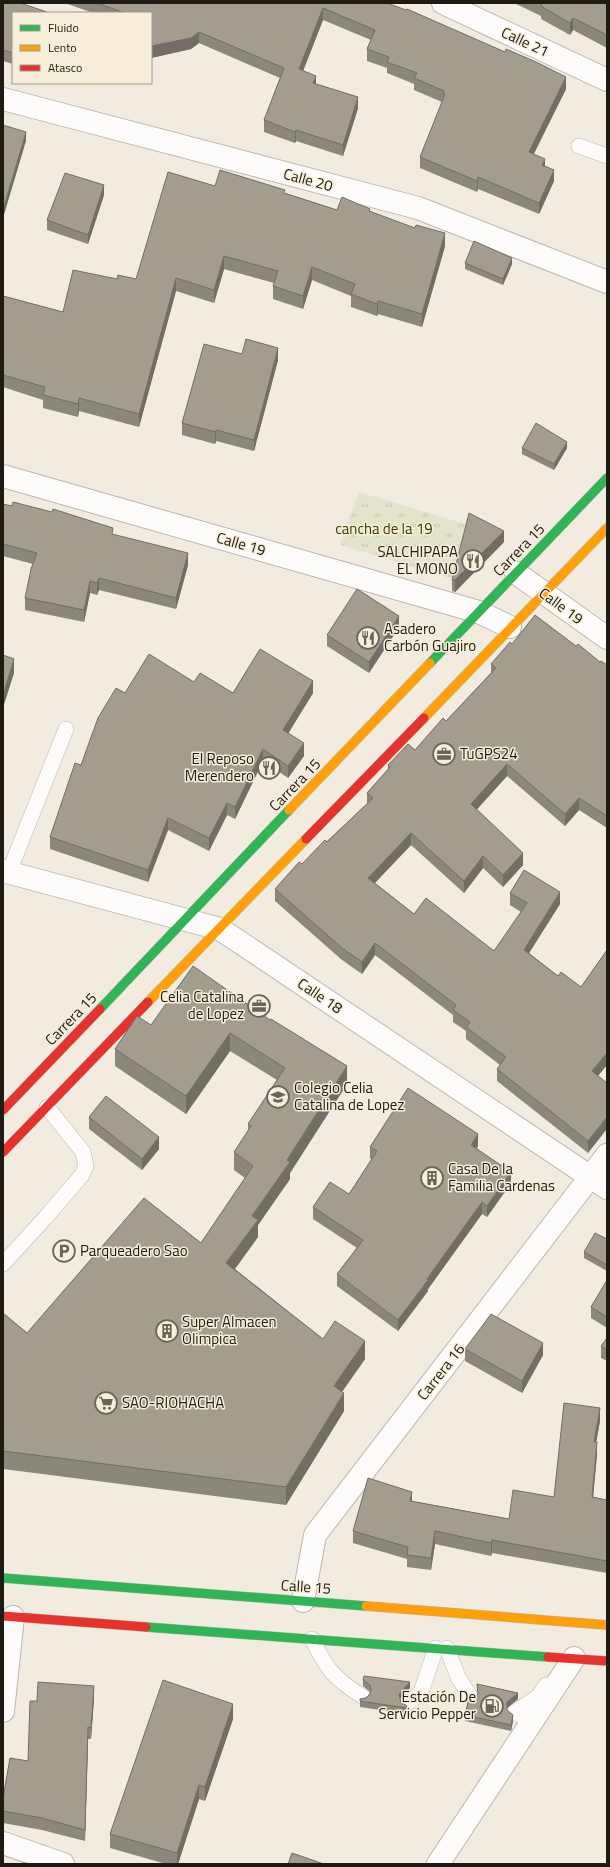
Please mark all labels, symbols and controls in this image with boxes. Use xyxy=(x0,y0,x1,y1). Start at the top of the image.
legend xyxy=(12,12,152,84)
text: Fluido xyxy=(48,18,79,37)
street label: Calle 21 xyxy=(498,20,553,63)
text: Lento xyxy=(48,38,77,57)
text: Atasco xyxy=(48,58,82,77)
street label: Calle 20 xyxy=(281,162,335,197)
park label: cancha de la 19 xyxy=(335,517,433,540)
street label: Carrera 15 xyxy=(487,518,550,581)
street label: Calle 19 xyxy=(214,526,268,562)
place label: SALCHIPAPA EL MONO xyxy=(377,540,458,580)
restaurant icon: SALCHIPAPA EL MONO xyxy=(460,548,486,574)
street label: Calle 19 xyxy=(534,582,588,630)
place label: Asadero Carbón Guajiro xyxy=(384,617,476,657)
restaurant icon: Asadero Carbón Guajiro xyxy=(355,625,381,651)
office icon: TuGPS24 xyxy=(431,741,457,767)
place label: TuGPS24 xyxy=(460,742,518,765)
place label: El Reposo Merendero xyxy=(185,747,254,787)
street label: Carrera 15 xyxy=(263,753,326,816)
restaurant icon: El Reposo Merendero xyxy=(256,755,282,781)
street label: Calle 18 xyxy=(293,972,348,1019)
place label: Celia Catalina de Lopez xyxy=(160,985,244,1025)
street label: Carrera 15 xyxy=(39,987,102,1050)
office icon: Celia Catalina de Lopez xyxy=(246,993,272,1019)
place label: Colegio Celia Catalina de Lopez xyxy=(294,1076,404,1116)
school or university icon: Colegio Celia Catalina de Lopez xyxy=(265,1084,291,1110)
place label: Casa De la Familia Cardenas xyxy=(448,1157,555,1197)
building icon: Casa De la Familia Cardenas xyxy=(419,1165,445,1191)
parking icon: Parqueadero Sao xyxy=(51,1238,77,1264)
place label: Parqueadero Sao xyxy=(80,1239,188,1262)
place label: Super Almacen Olimpica xyxy=(182,1310,277,1350)
building icon: Super Almacen Olimpica xyxy=(154,1318,180,1344)
street label: Carrera 16 xyxy=(411,1338,470,1405)
supermarket icon: SAO-RIOHACHA xyxy=(93,1390,119,1416)
place label: SAO-RIOHACHA xyxy=(122,1391,224,1414)
street label: Calle 15 xyxy=(280,1573,332,1600)
place label: Estación De Servicio Pepper xyxy=(379,1685,476,1725)
fuel station icon: Estación De Servicio Pepper xyxy=(479,1693,505,1719)

